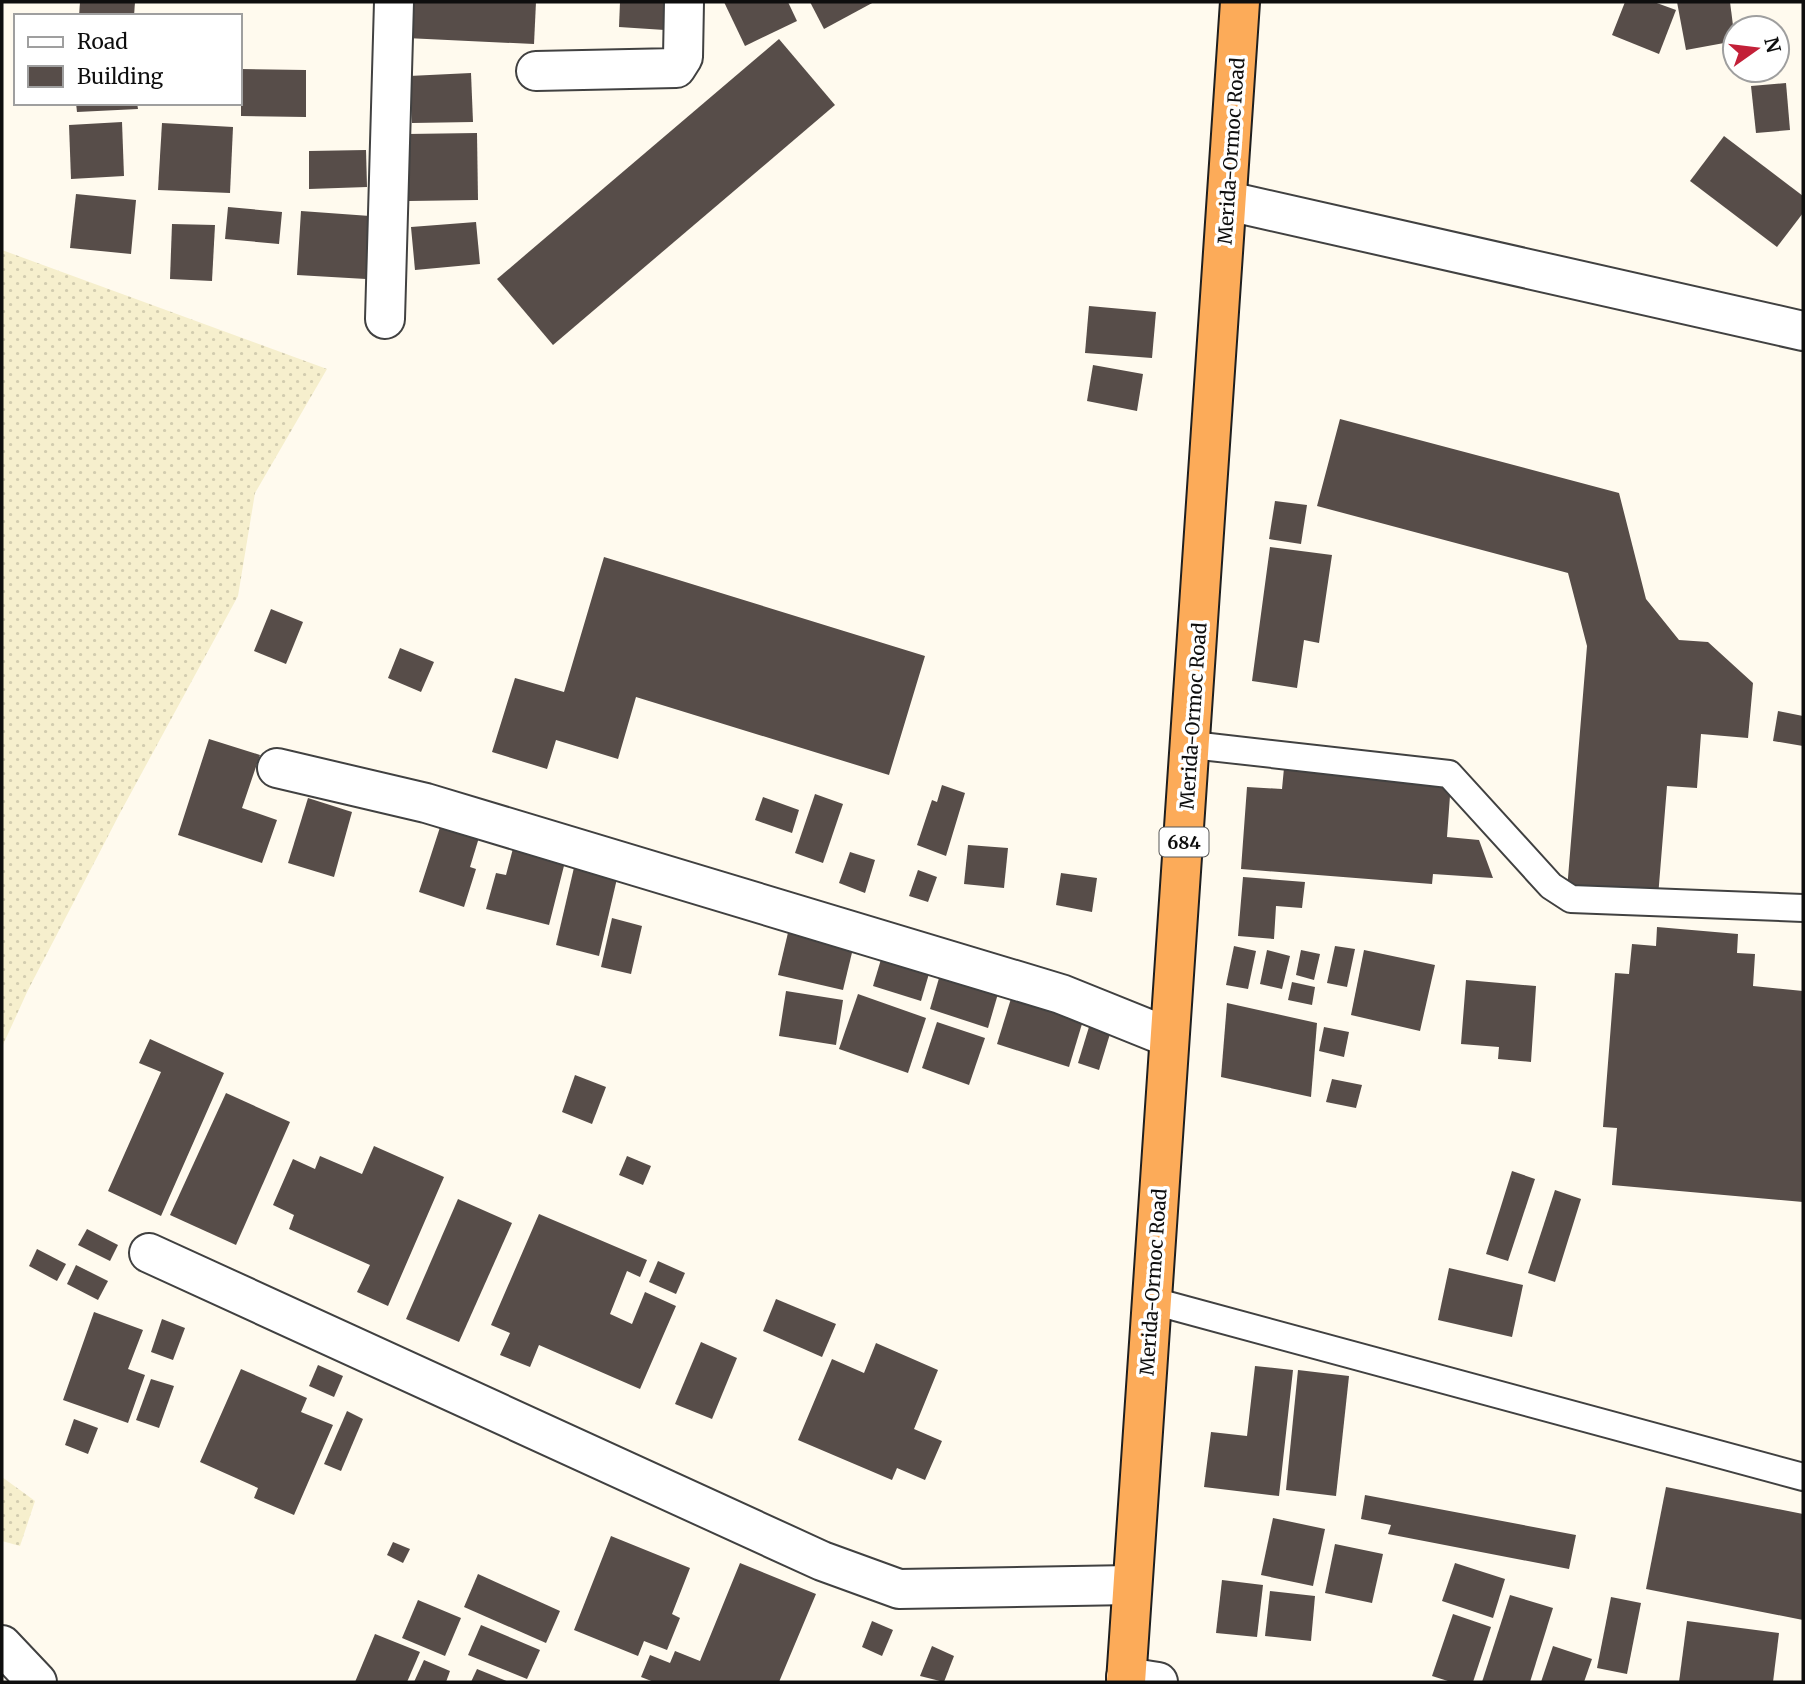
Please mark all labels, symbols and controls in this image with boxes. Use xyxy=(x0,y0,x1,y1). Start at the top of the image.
legend xyxy=(14,14,242,105)
north arrow xyxy=(1721,14,1791,84)
text: Road xyxy=(77,28,128,55)
text: N xyxy=(1759,35,1786,55)
street label: Merida-Ormoc Road xyxy=(1212,57,1250,245)
text: Building xyxy=(77,63,164,90)
street label: Merida-Ormoc Road xyxy=(1174,622,1212,810)
road number: 684 xyxy=(1160,828,1208,856)
street label: Merida-Ormoc Road xyxy=(1134,1188,1172,1376)

